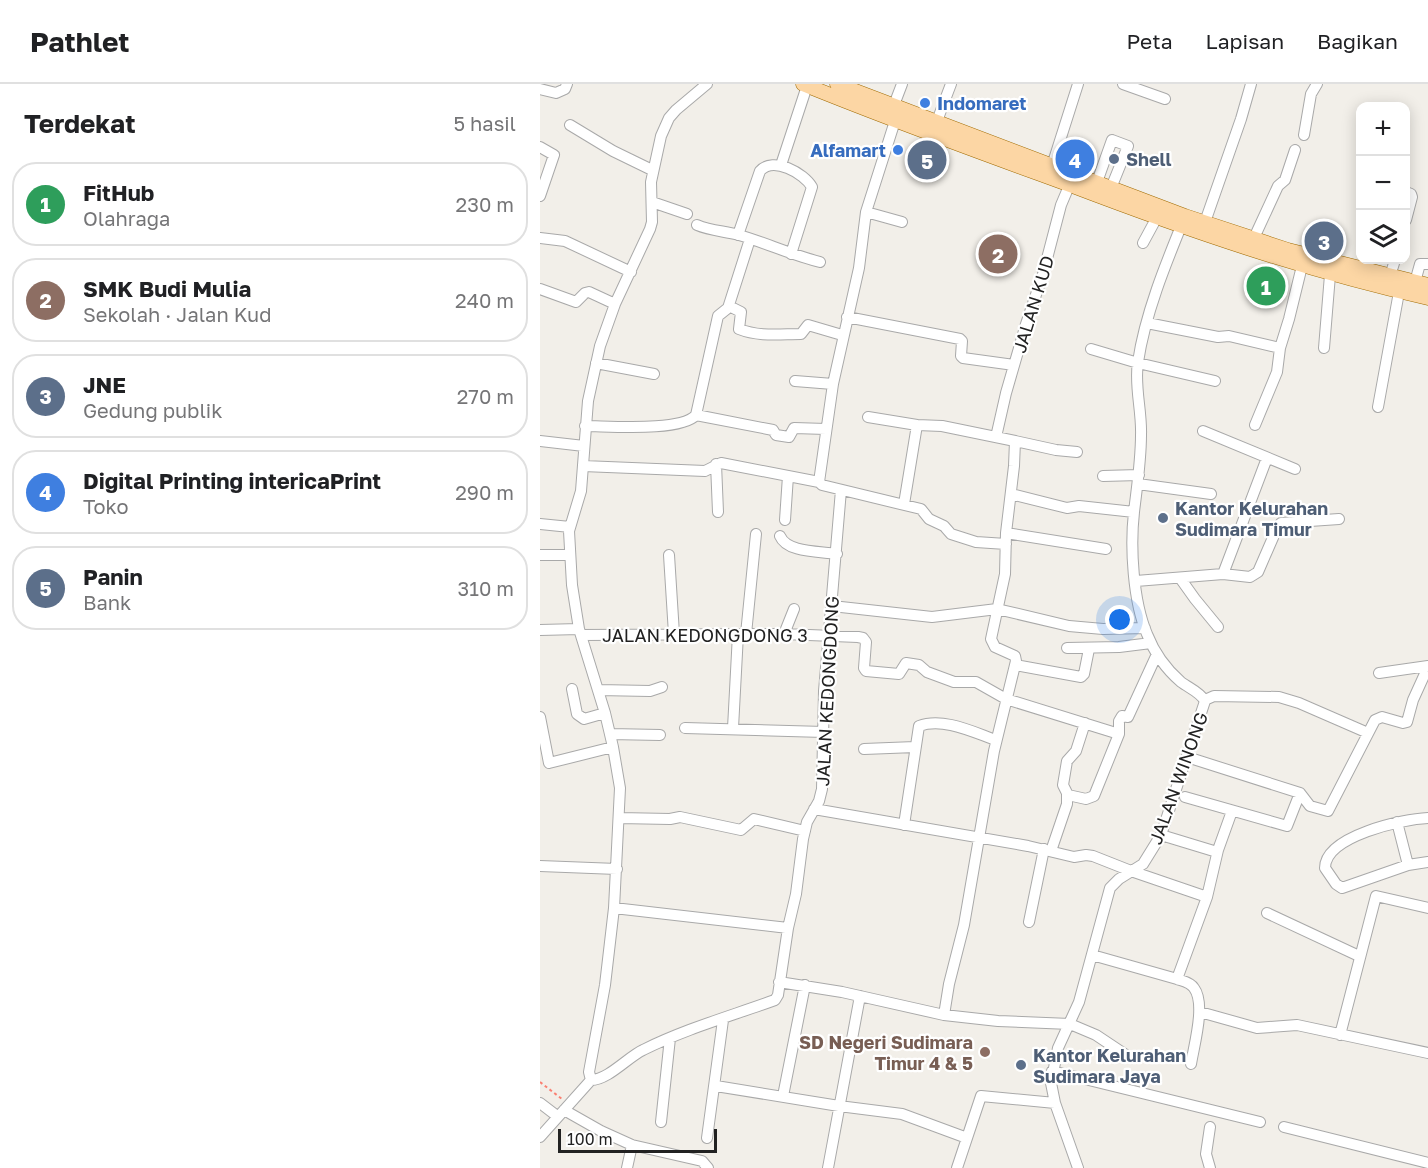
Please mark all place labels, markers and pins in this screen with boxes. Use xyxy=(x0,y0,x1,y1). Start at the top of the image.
place label: Indomaret xyxy=(937,92,1027,114)
marker: Indomaret xyxy=(918,96,932,110)
pin: 4 xyxy=(1056,136,1094,182)
pin: 5 xyxy=(908,138,946,182)
place label: Alfamart xyxy=(810,139,886,161)
marker: Alfamart xyxy=(891,143,905,157)
place label: Shell xyxy=(1126,148,1172,170)
marker: Shell xyxy=(1107,152,1121,166)
pin: 3 xyxy=(1304,218,1344,264)
pin: 2 xyxy=(978,232,1018,276)
pin: 1 xyxy=(1246,264,1286,308)
place label: Kantor Kelurahan Sudimara Timur xyxy=(1175,497,1328,540)
marker: Kantor Kelurahan Sudimara Timur xyxy=(1156,511,1170,525)
place label: SD Negeri Sudimara Timur 4 & 5 xyxy=(799,1031,973,1074)
place label: Kantor Kelurahan Sudimara Jaya xyxy=(1033,1044,1186,1087)
marker: SD Negeri Sudimara Timur 4 & 5 xyxy=(978,1045,992,1059)
marker: Kantor Kelurahan Sudimara Jaya xyxy=(1014,1058,1028,1072)

